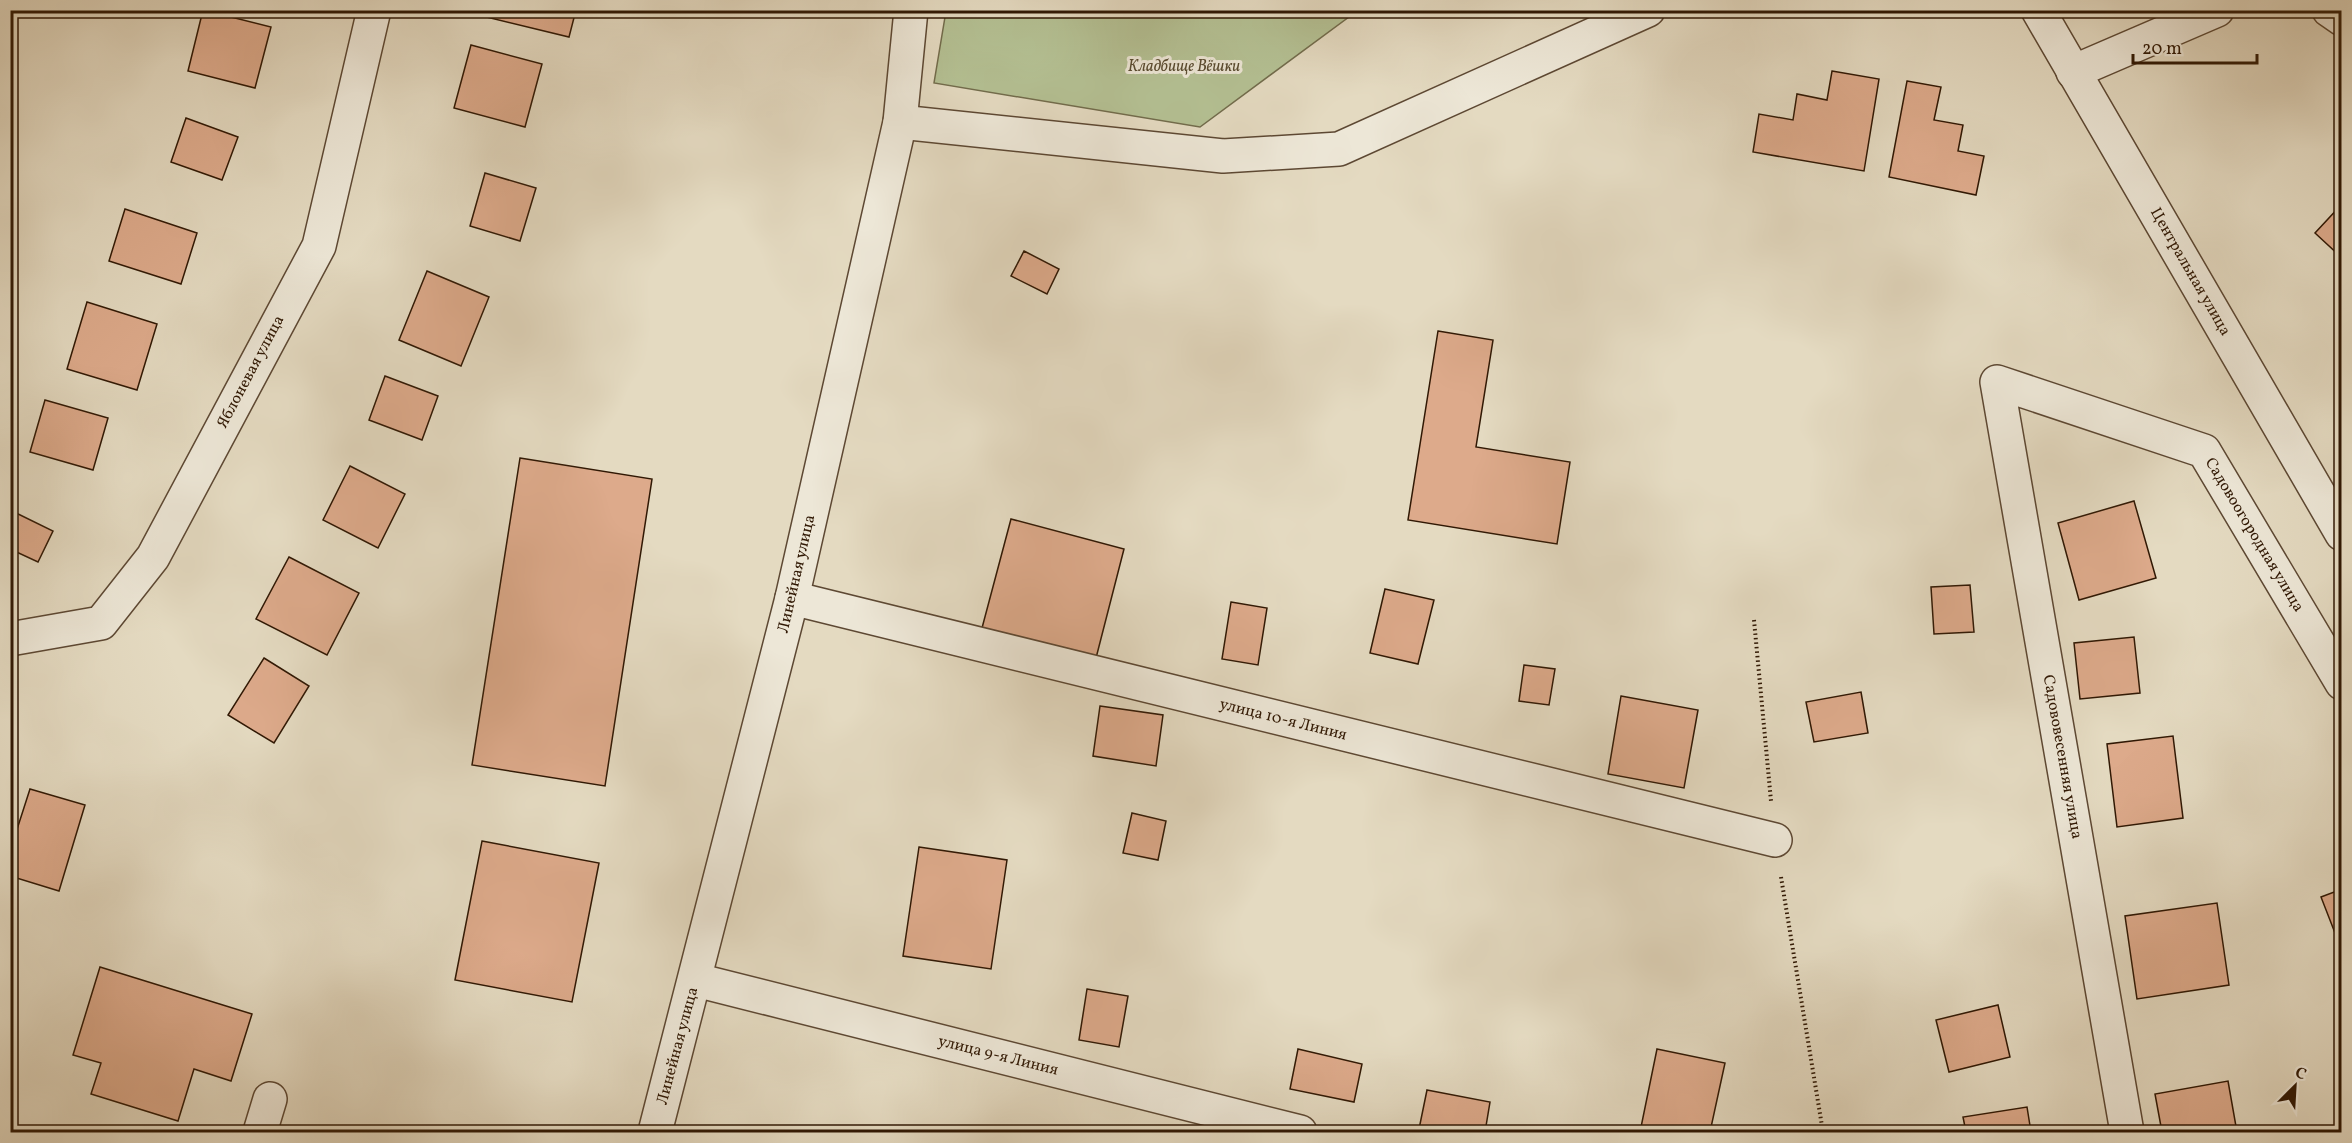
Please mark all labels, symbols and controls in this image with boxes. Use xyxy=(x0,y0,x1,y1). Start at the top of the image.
scale bar xyxy=(2133,27,2258,65)
text: 20 m xyxy=(2142,37,2182,62)
park label: Кладбище Вёшки xyxy=(1128,56,1240,78)
street label: Центральная улица xyxy=(2144,204,2236,340)
street label: Яблоневая улица xyxy=(212,312,290,432)
street label: Садовоогородная улица xyxy=(2199,454,2309,616)
street label: Линейная улица xyxy=(773,513,821,635)
street label: Садововесенняя улица xyxy=(2037,673,2087,841)
street label: улица 10-я Линия xyxy=(1217,694,1349,746)
street label: Линейная улица xyxy=(652,985,704,1107)
street label: улица 9-я Линия xyxy=(936,1030,1060,1082)
north arrow xyxy=(2265,1056,2325,1116)
text: С xyxy=(2291,1062,2309,1086)

